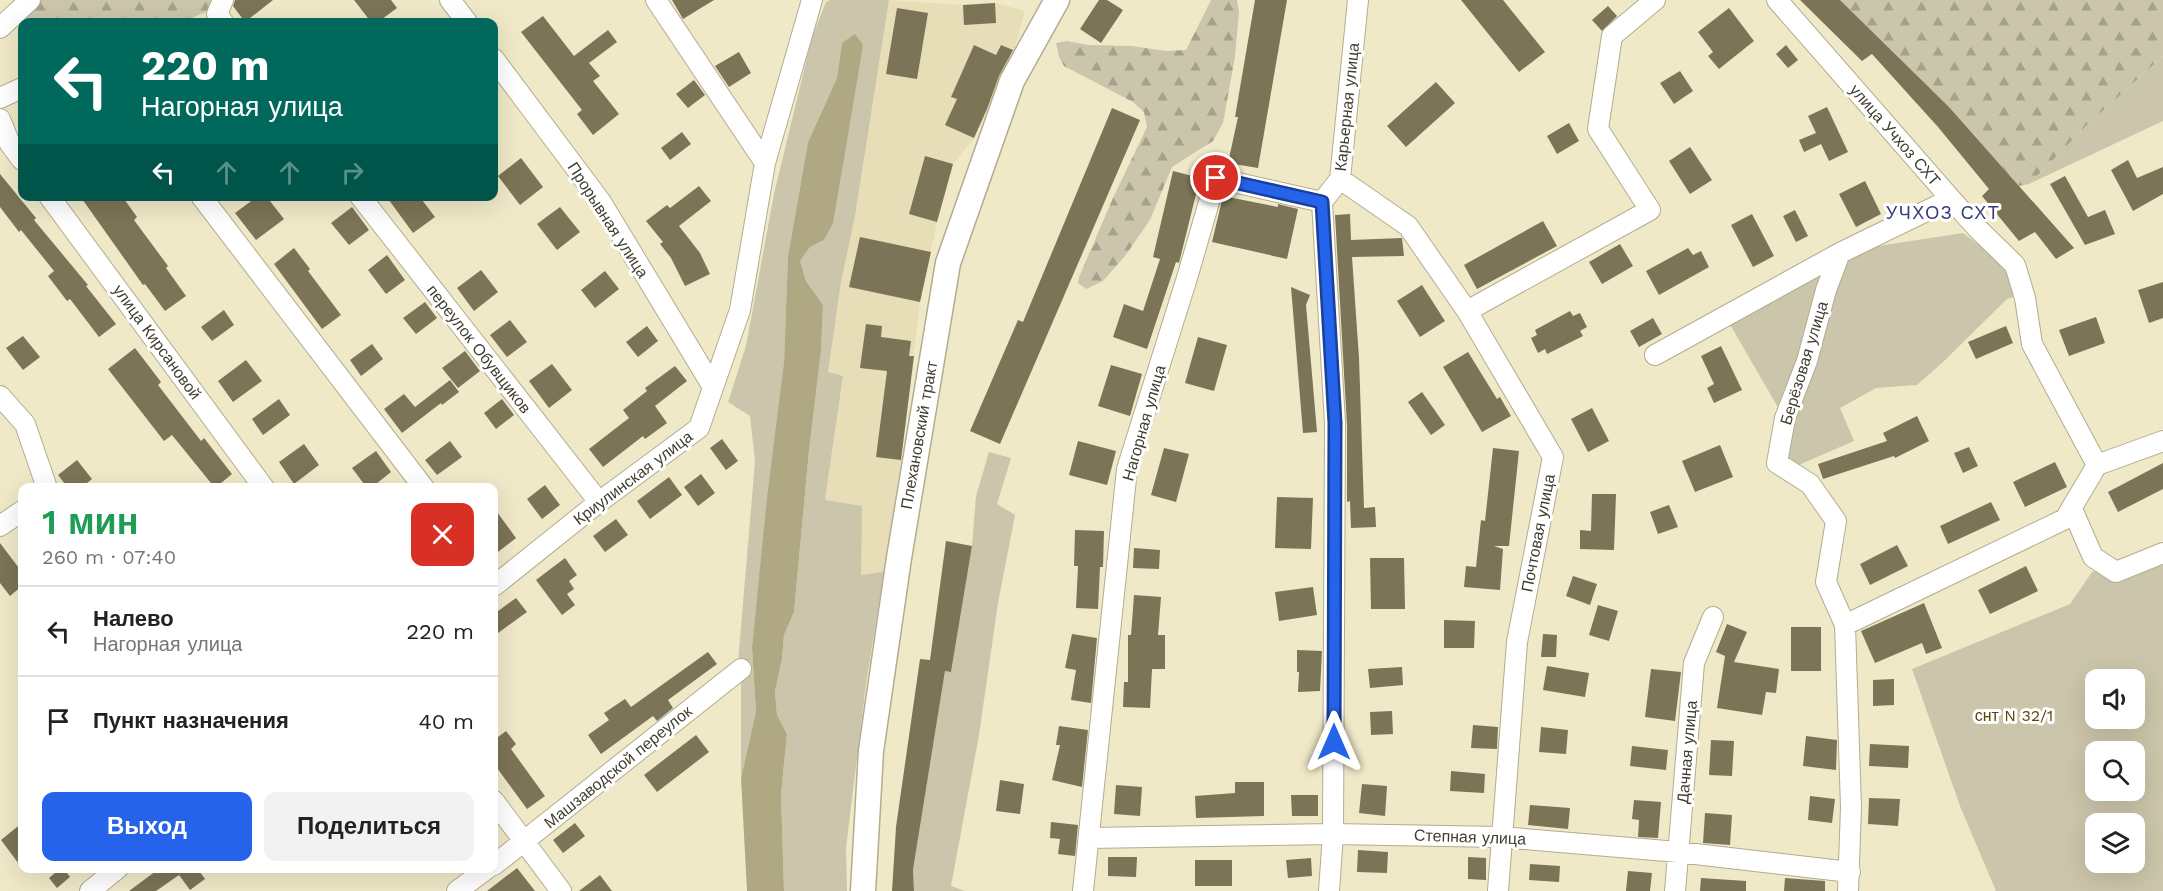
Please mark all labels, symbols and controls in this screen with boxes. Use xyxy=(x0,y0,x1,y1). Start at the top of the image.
text: 220 m xyxy=(141,41,270,90)
icon: left xyxy=(42,42,120,120)
street label: Карьерная улица xyxy=(1331,42,1363,172)
street label: улица Учхоз СХТ xyxy=(1846,80,1944,190)
text: Нагорная улица xyxy=(141,91,343,123)
pin xyxy=(1190,152,1241,203)
icon: left xyxy=(147,156,180,189)
icon: ahead xyxy=(210,156,243,189)
icon: ahead xyxy=(273,156,306,189)
icon: right xyxy=(336,156,369,189)
street label: Прорывная улица xyxy=(564,159,653,281)
icon: arrive xyxy=(1199,161,1232,194)
district label: УЧХОЗ СХТ xyxy=(1886,202,2000,223)
street label: улица Кирсановой xyxy=(109,281,205,403)
street label: переулок Обувщиков xyxy=(423,281,535,417)
street label: Берёзовая улица xyxy=(1776,299,1832,427)
street label: Плехановский тракт xyxy=(897,359,942,511)
street label: Нагорная улица xyxy=(1118,363,1170,483)
street label: Криулинская улица xyxy=(570,427,696,529)
street label: Почтовая улица xyxy=(1517,472,1559,594)
text: 1 мин xyxy=(42,501,139,543)
button: close xyxy=(411,503,474,566)
text: 260 m · 07:40 xyxy=(42,545,176,569)
text: Налево xyxy=(93,606,174,631)
icon: left xyxy=(42,615,75,648)
text: 220 m xyxy=(406,619,474,644)
text: Нагорная улица xyxy=(93,632,242,656)
map controls xyxy=(2085,669,2145,873)
button: sound xyxy=(2085,669,2145,729)
street label: Дачная улица xyxy=(1673,699,1701,804)
street label: Машзаводской переулок xyxy=(540,701,696,832)
icon: arrive xyxy=(42,705,75,738)
park label: снт N 32/1 xyxy=(1975,706,2053,725)
text: Пункт назначения xyxy=(93,708,289,733)
text: 40 m xyxy=(418,709,474,734)
position arrow xyxy=(1302,710,1366,774)
button: search xyxy=(2085,741,2145,801)
button: Выход xyxy=(42,792,252,861)
button: Поделиться xyxy=(264,792,474,861)
button: layers xyxy=(2085,813,2145,873)
street label: Степная улица xyxy=(1414,826,1526,848)

